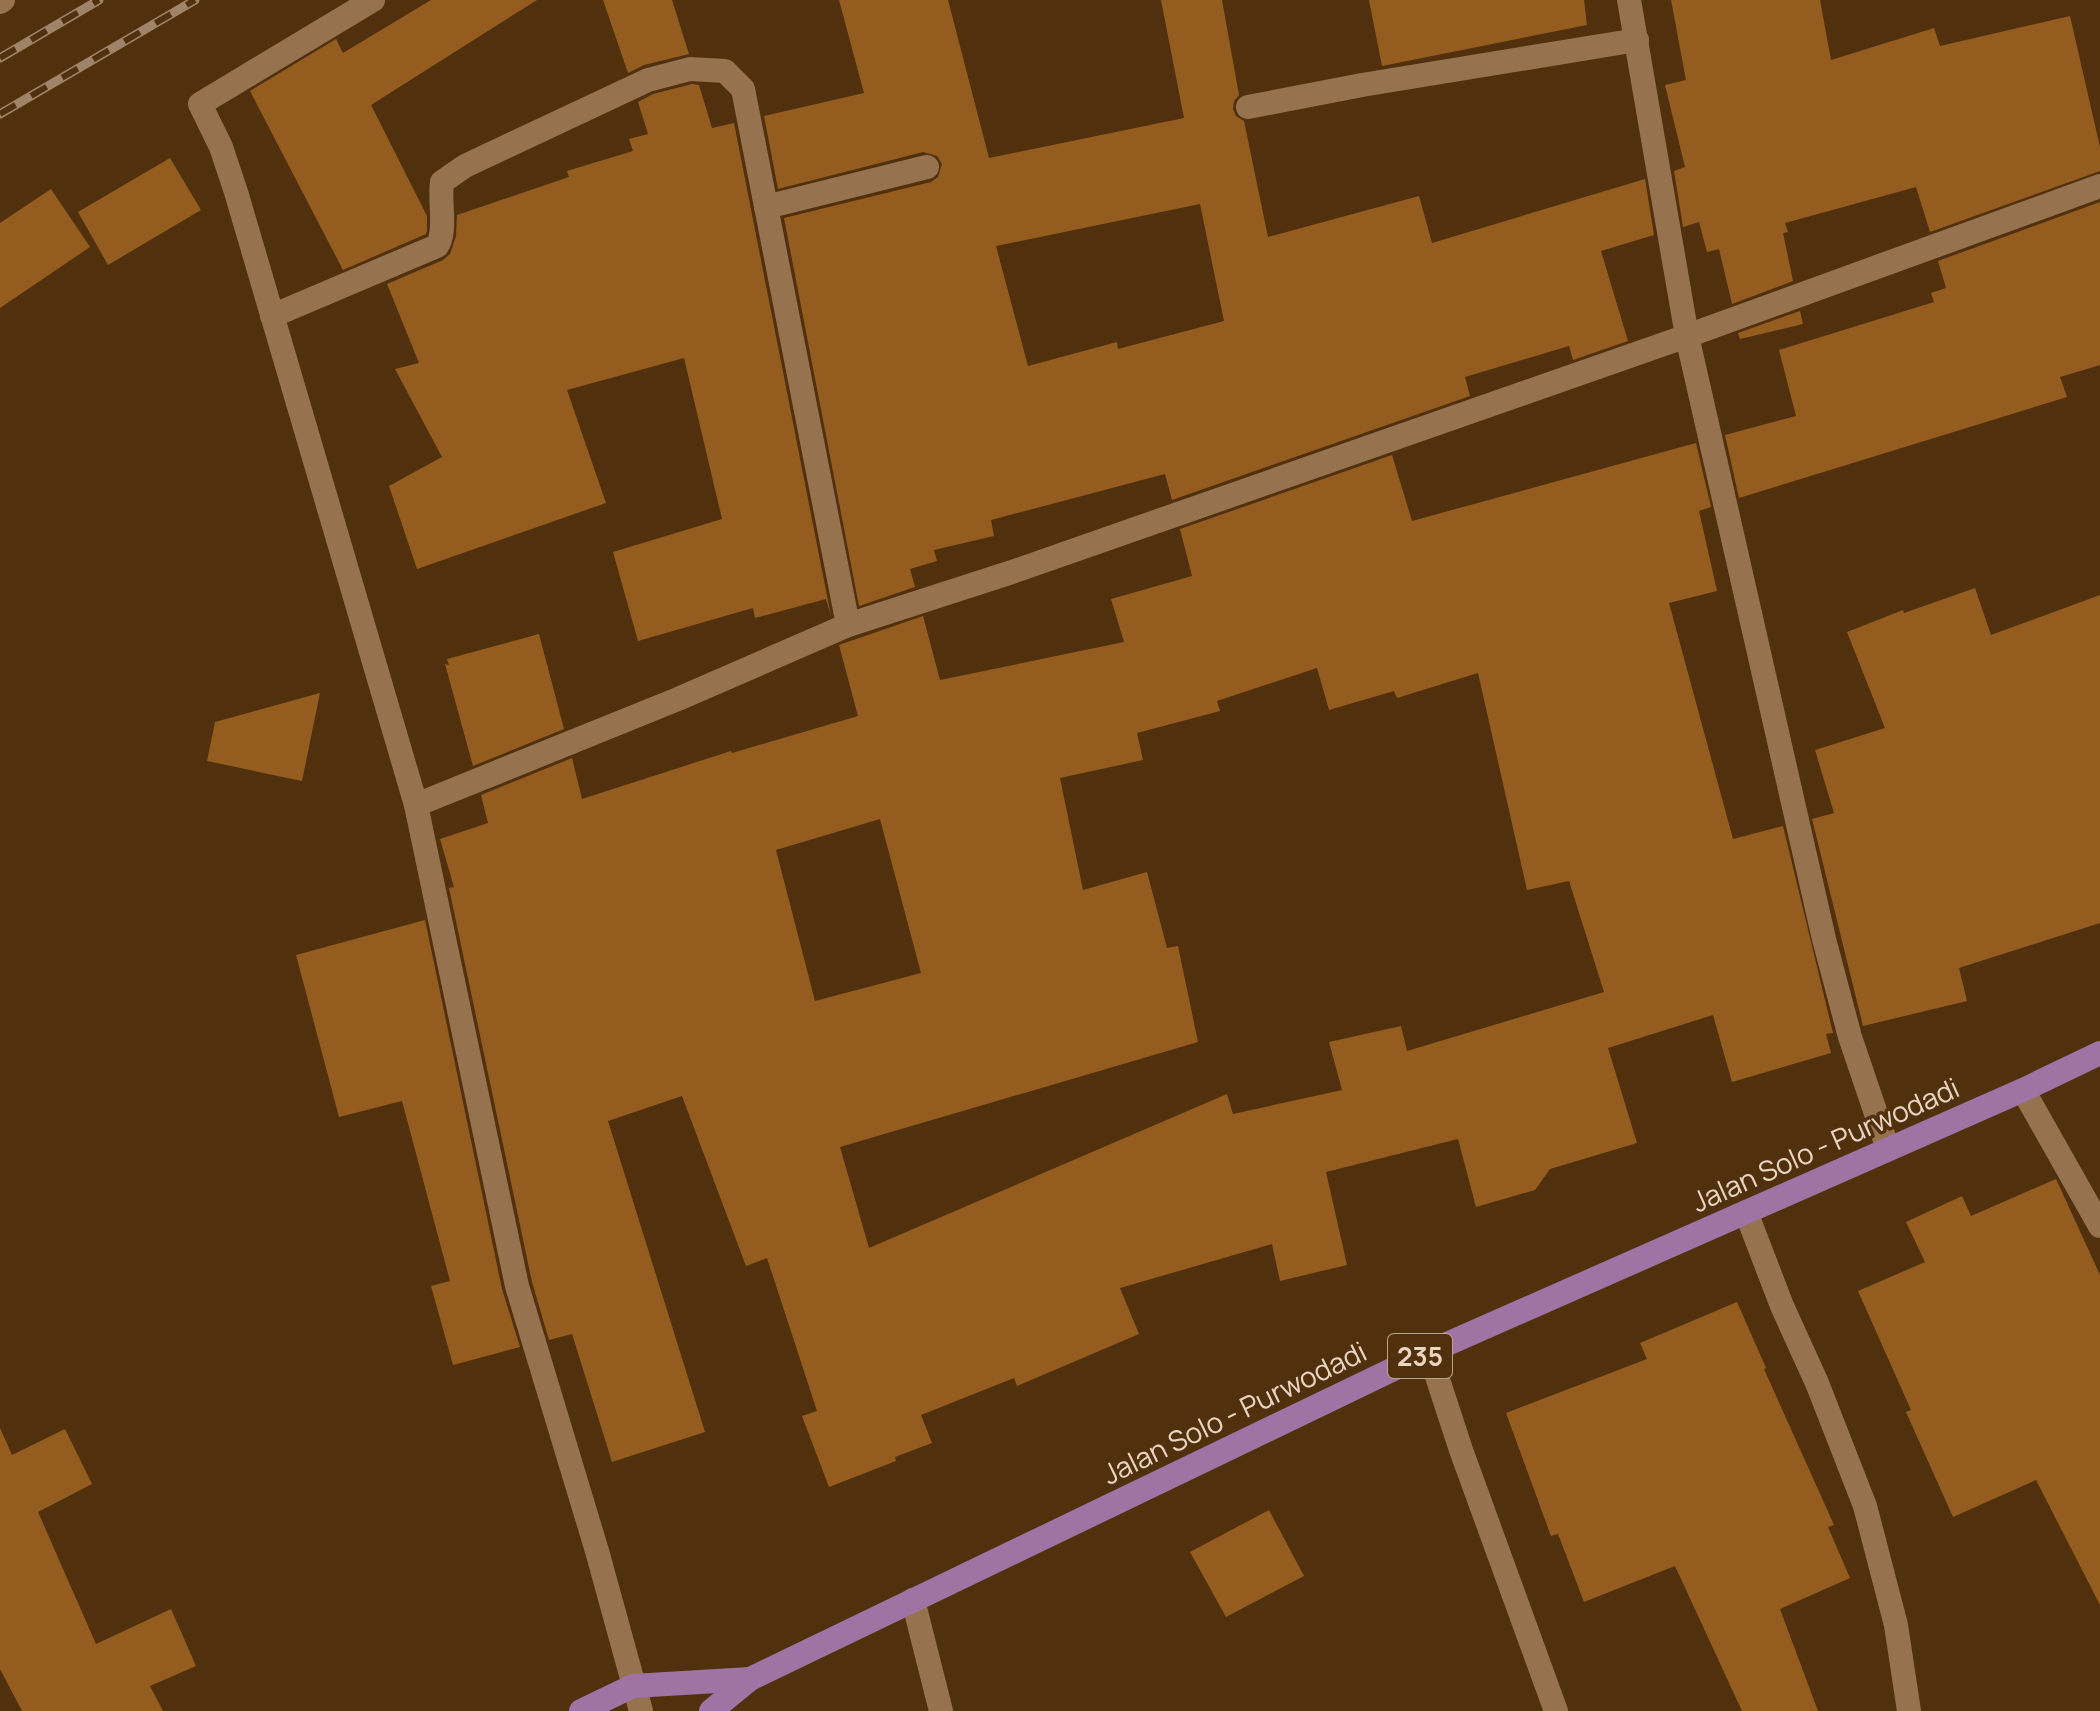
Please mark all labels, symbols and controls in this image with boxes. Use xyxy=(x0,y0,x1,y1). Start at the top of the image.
street label: Jalan Solo - Purwodadi xyxy=(1685,1068,1965,1220)
street label: Jalan Solo - Purwodadi xyxy=(1096,1332,1372,1492)
road number: 235 xyxy=(1388,1334,1452,1378)

